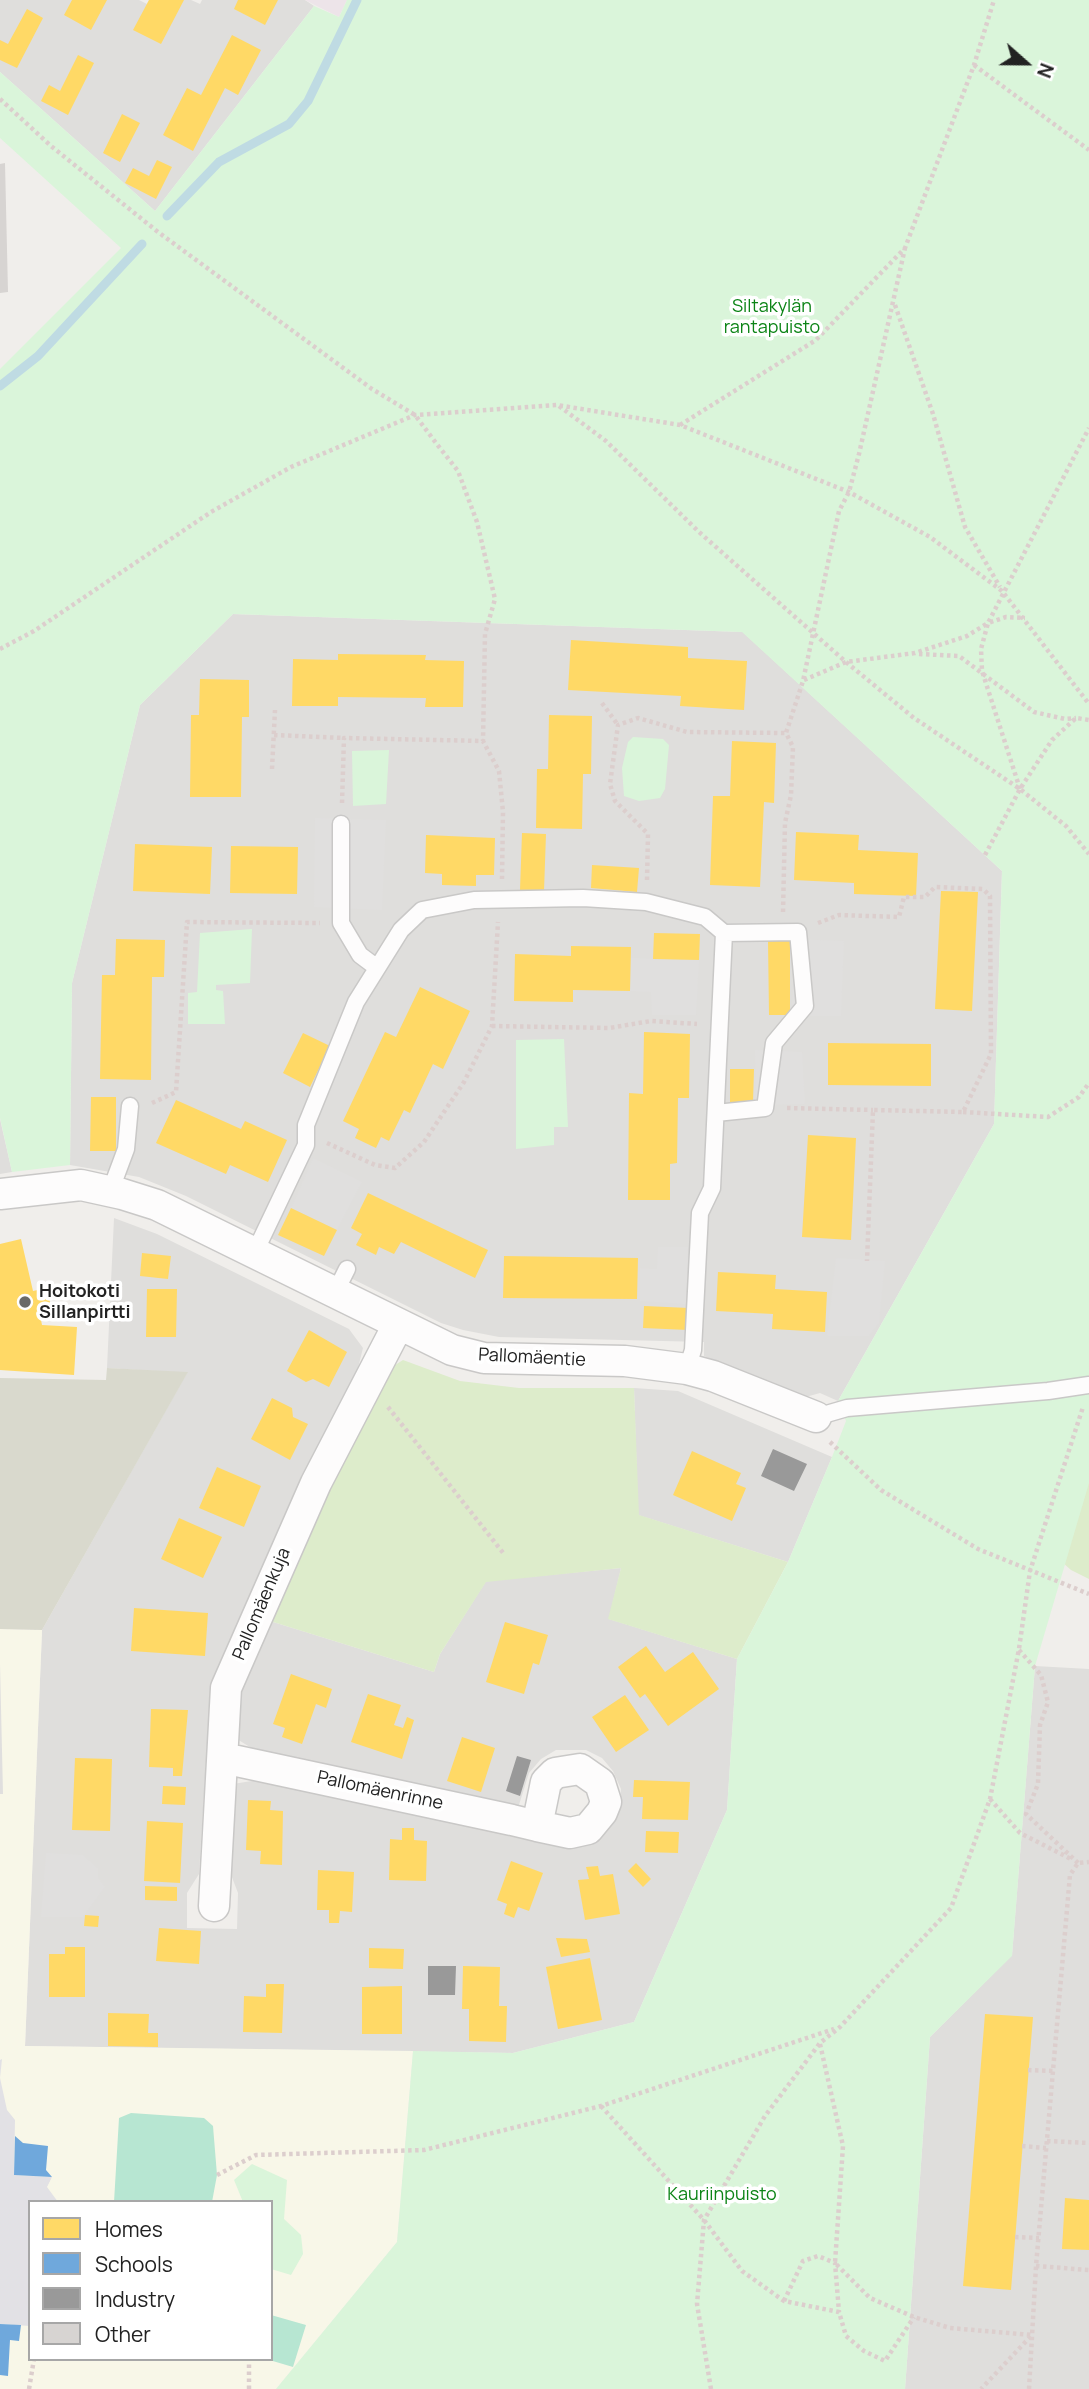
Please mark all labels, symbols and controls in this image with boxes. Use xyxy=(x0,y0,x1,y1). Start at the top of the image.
north arrow xyxy=(991,28,1061,98)
text: N xyxy=(1031,59,1060,82)
park label: Siltakylän rantapuisto xyxy=(724,296,820,338)
place label: Hoitokoti Sillanpirtti xyxy=(39,1281,130,1324)
marker: Hoitokoti Sillanpirtti xyxy=(17,1294,33,1310)
street label: Pallomäentie xyxy=(478,1344,586,1372)
street label: Pallomäenkuja xyxy=(229,1545,295,1663)
street label: Pallomäenrinne xyxy=(315,1767,445,1815)
park label: Kauriinpuisto xyxy=(667,2184,777,2206)
legend xyxy=(28,2200,273,2361)
text: Homes xyxy=(95,2215,163,2243)
text: Schools xyxy=(95,2250,173,2278)
text: Industry xyxy=(95,2285,175,2313)
text: Other xyxy=(95,2320,151,2348)

